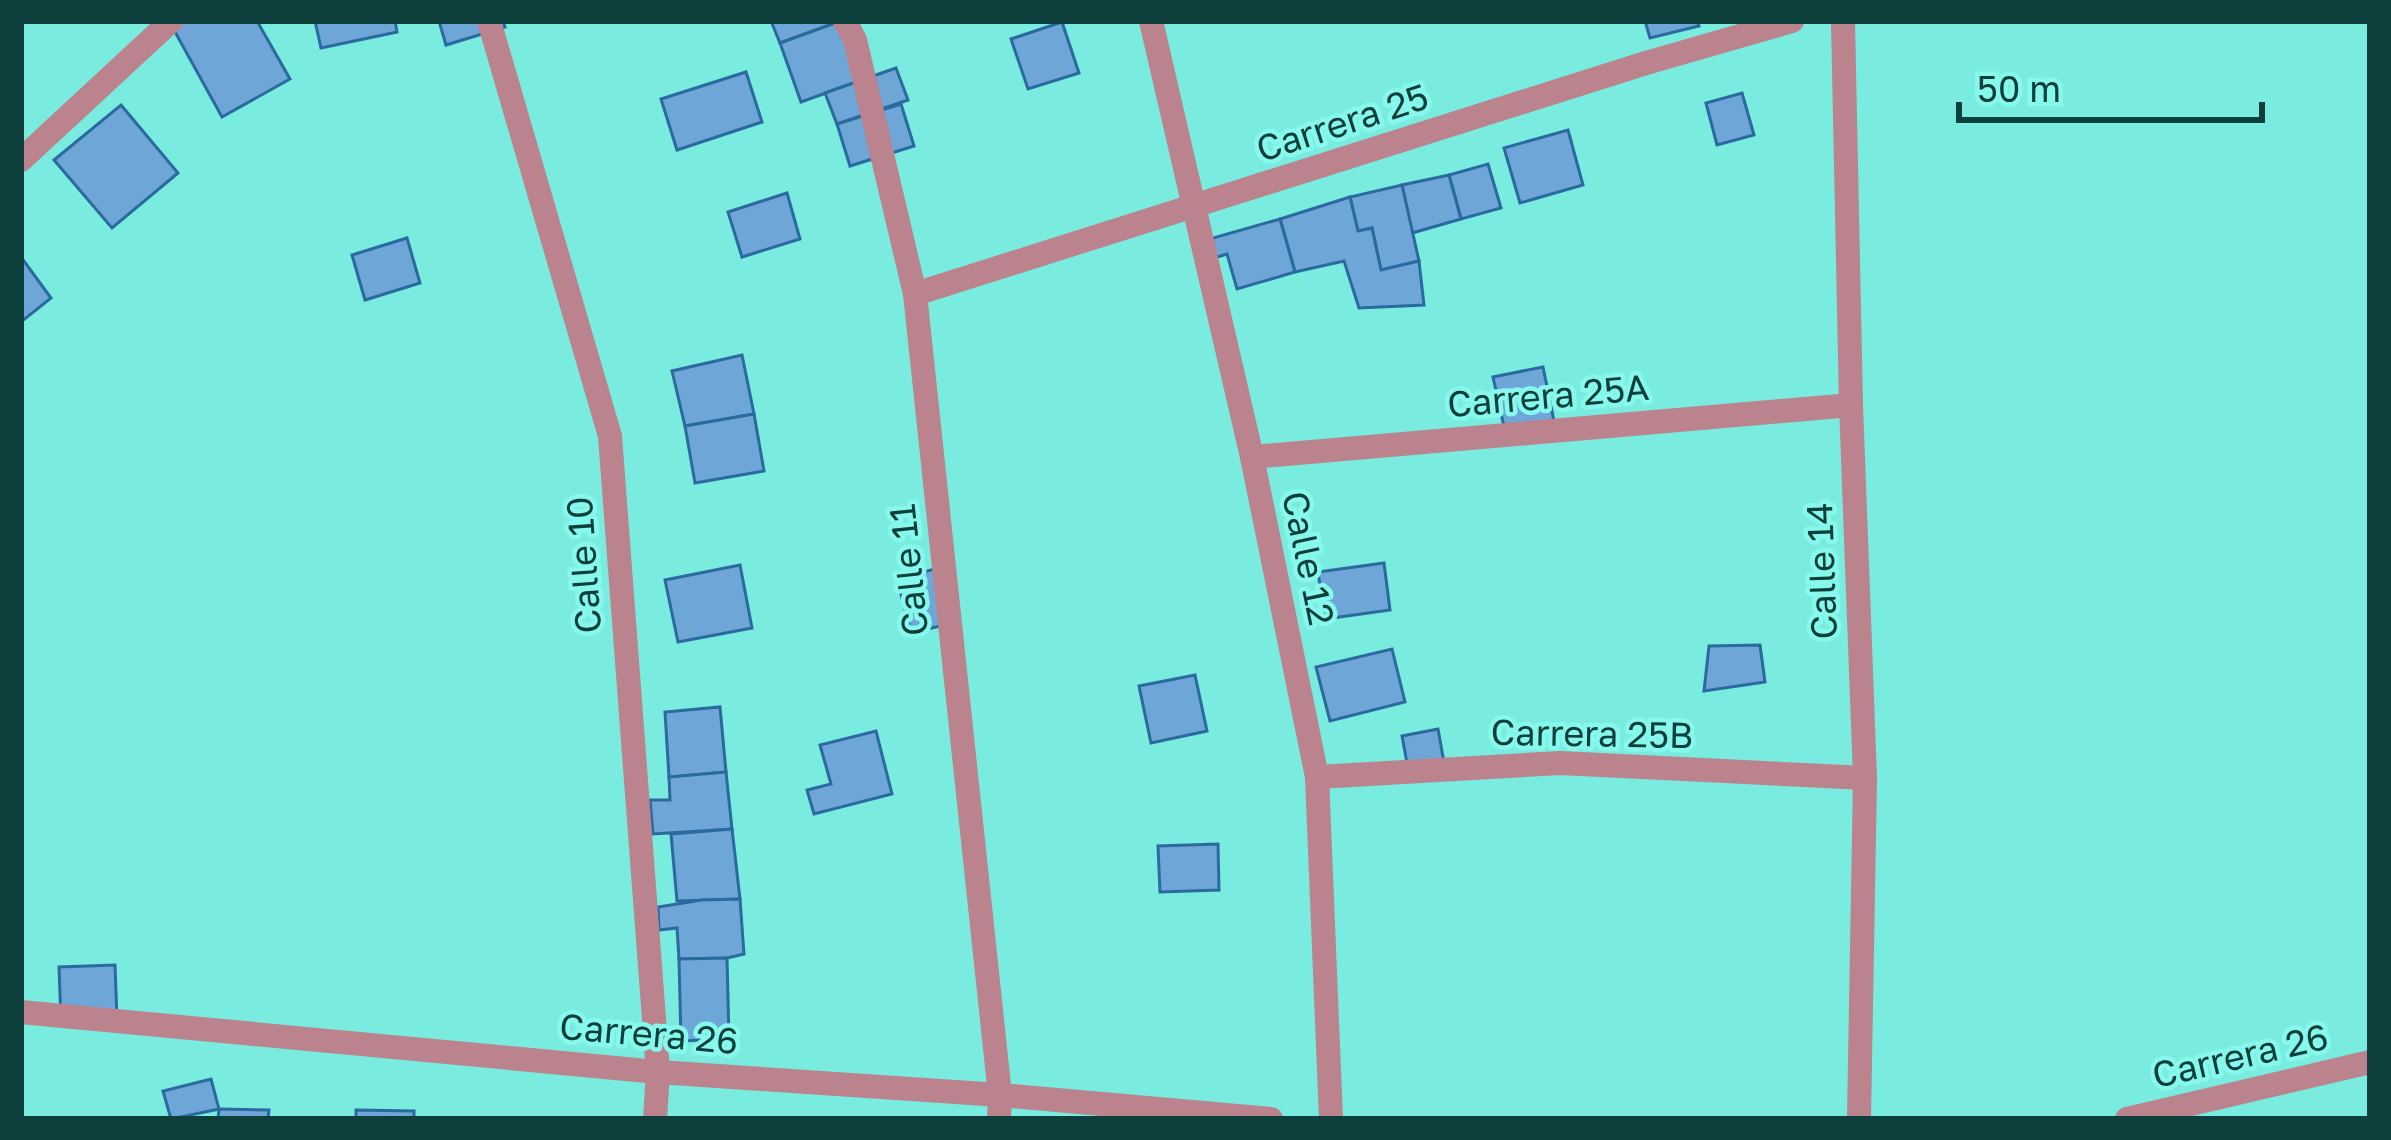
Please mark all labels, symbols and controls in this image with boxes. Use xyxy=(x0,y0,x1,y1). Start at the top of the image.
scale bar xyxy=(1959,48,2262,122)
text: 50 m xyxy=(1977,67,2061,110)
street label: Carrera 25 xyxy=(1251,74,1433,170)
street label: Carrera 25A xyxy=(1445,365,1651,425)
street label: Calle 12 xyxy=(1274,487,1344,629)
street label: Calle 10 xyxy=(557,495,609,635)
street label: Calle 11 xyxy=(880,502,936,638)
street label: Calle 14 xyxy=(1797,502,1845,640)
street label: Carrera 25B xyxy=(1490,710,1694,756)
street label: Carrera 26 xyxy=(558,1004,740,1062)
street label: Carrera 26 xyxy=(2148,1014,2332,1096)

